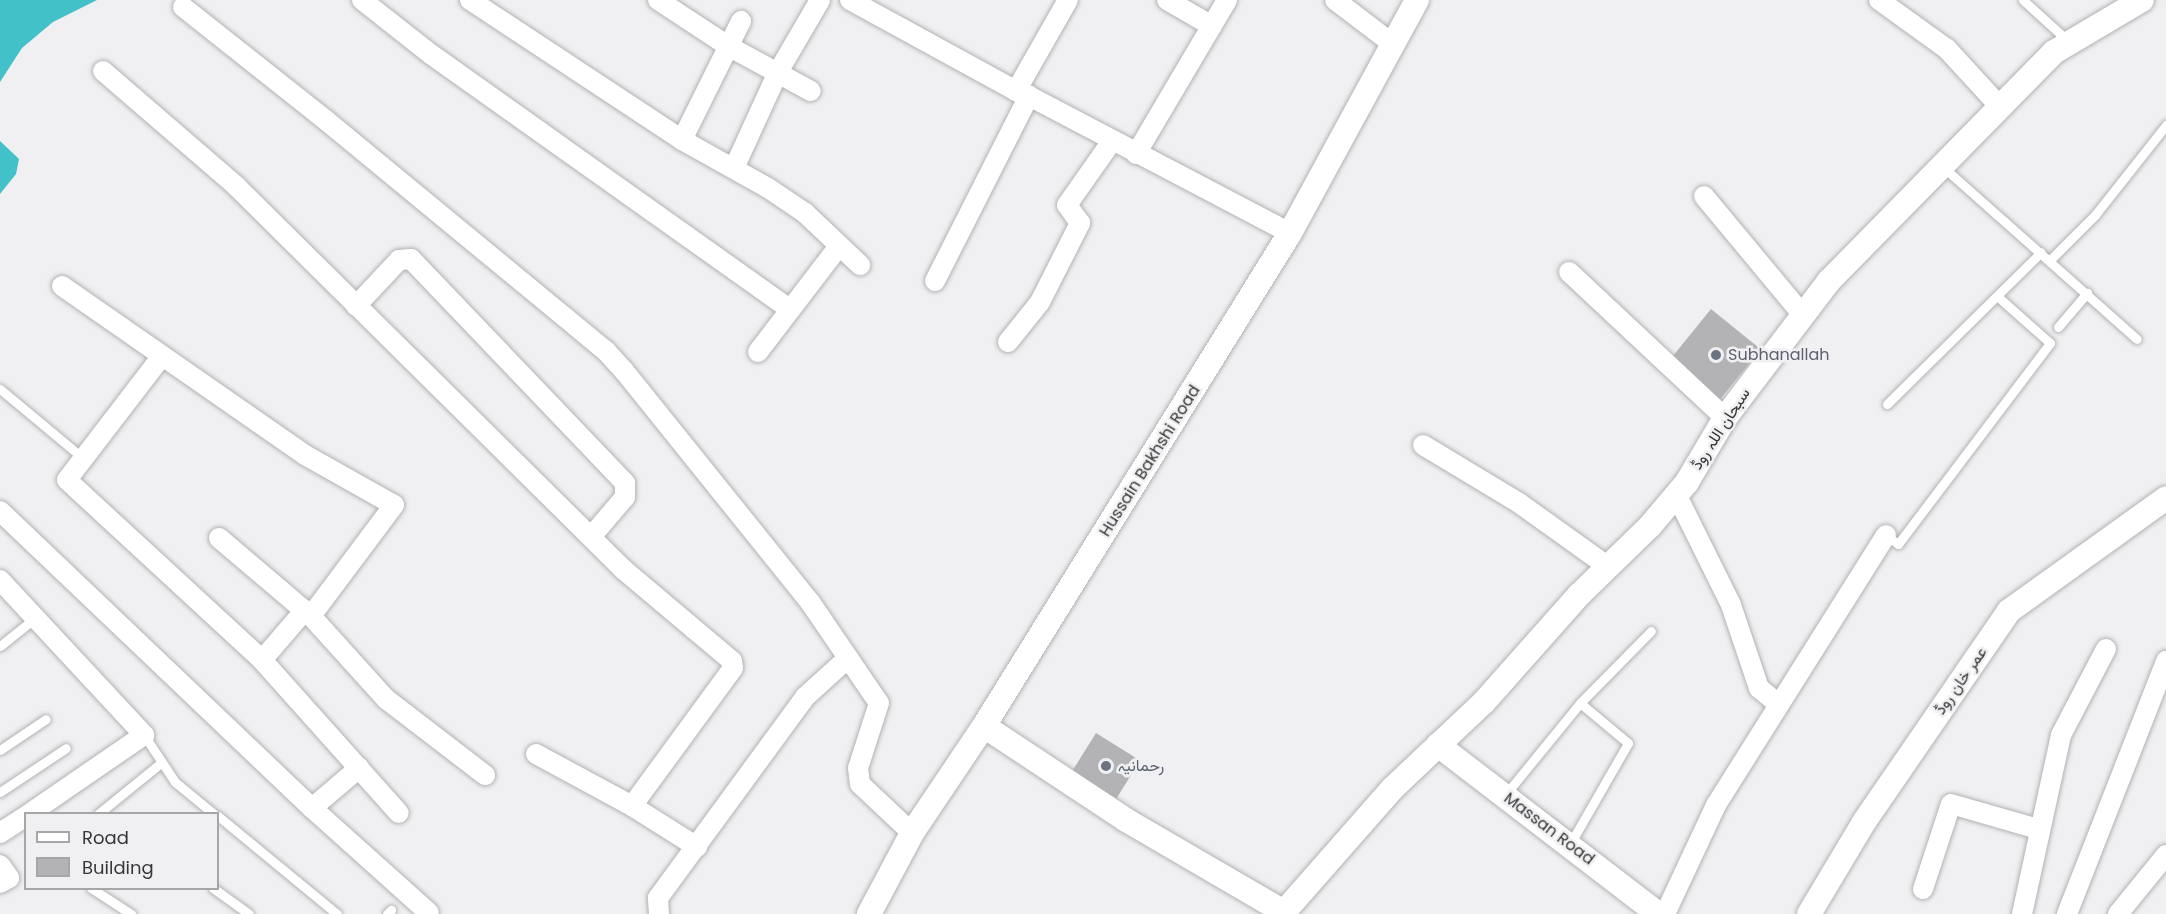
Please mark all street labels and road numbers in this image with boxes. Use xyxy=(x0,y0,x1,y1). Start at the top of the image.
street label: Hussain Bakhshi Road xyxy=(1096,382,1204,540)
street label: سبحان اللہ روڈ xyxy=(1687,385,1755,473)
street label: عمر خان روڈ xyxy=(1931,644,1991,718)
street label: Massan Road xyxy=(1500,789,1598,869)

